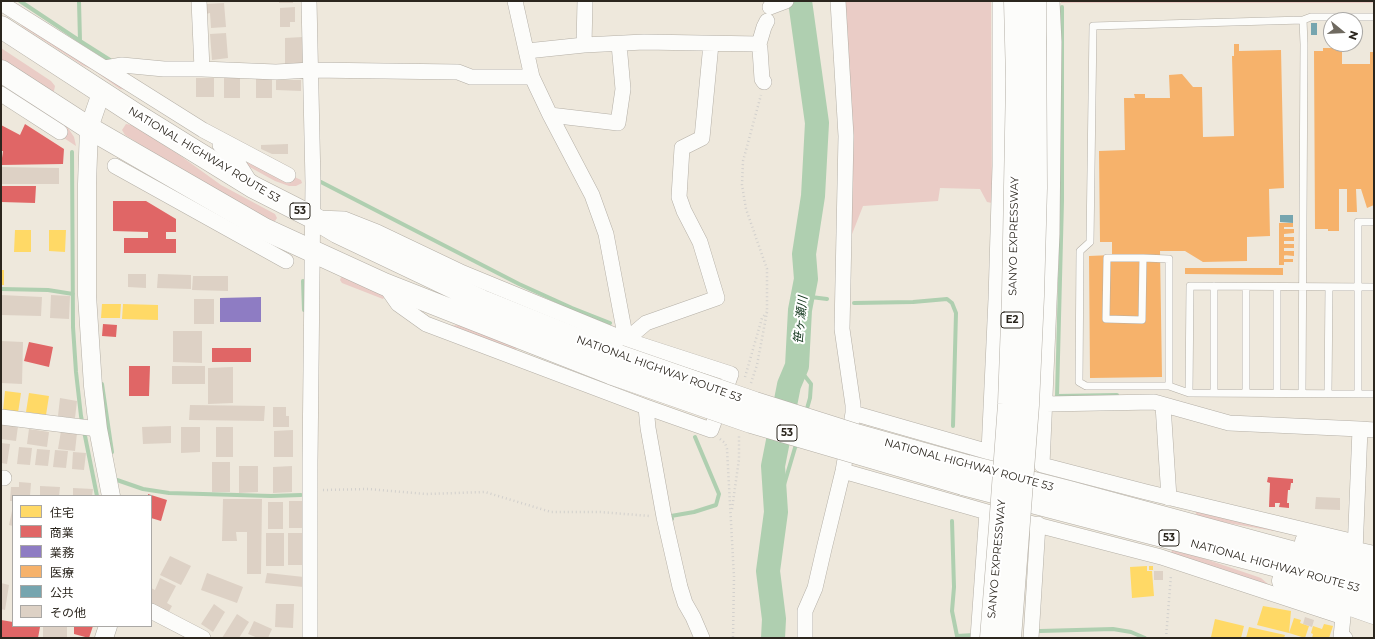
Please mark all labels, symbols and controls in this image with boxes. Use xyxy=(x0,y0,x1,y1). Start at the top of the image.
north arrow xyxy=(1323,12,1363,52)
text: N xyxy=(1345,29,1361,42)
street label: NATIONAL HIGHWAY ROUTE 53 xyxy=(126,104,282,206)
street label: SANYO EXPRESSWAY xyxy=(1006,176,1022,296)
road number: 53 xyxy=(290,203,310,219)
water label: 笹ヶ瀬川 xyxy=(791,295,811,345)
road number: E2 xyxy=(1001,312,1023,328)
street label: NATIONAL HIGHWAY ROUTE 53 xyxy=(575,333,743,405)
road number: 53 xyxy=(777,425,797,441)
street label: NATIONAL HIGHWAY ROUTE 53 xyxy=(883,436,1055,494)
legend xyxy=(12,495,152,627)
street label: SANYO EXPRESSWAY xyxy=(985,499,1009,619)
text: 住宅 xyxy=(50,505,74,520)
text: 商業 xyxy=(50,525,74,540)
road number: 53 xyxy=(1159,530,1179,546)
street label: NATIONAL HIGHWAY ROUTE 53 xyxy=(1189,537,1361,595)
text: 業務 xyxy=(50,545,74,560)
text: 医療 xyxy=(50,565,74,580)
text: 公共 xyxy=(50,585,74,600)
text: その他 xyxy=(50,605,86,620)

